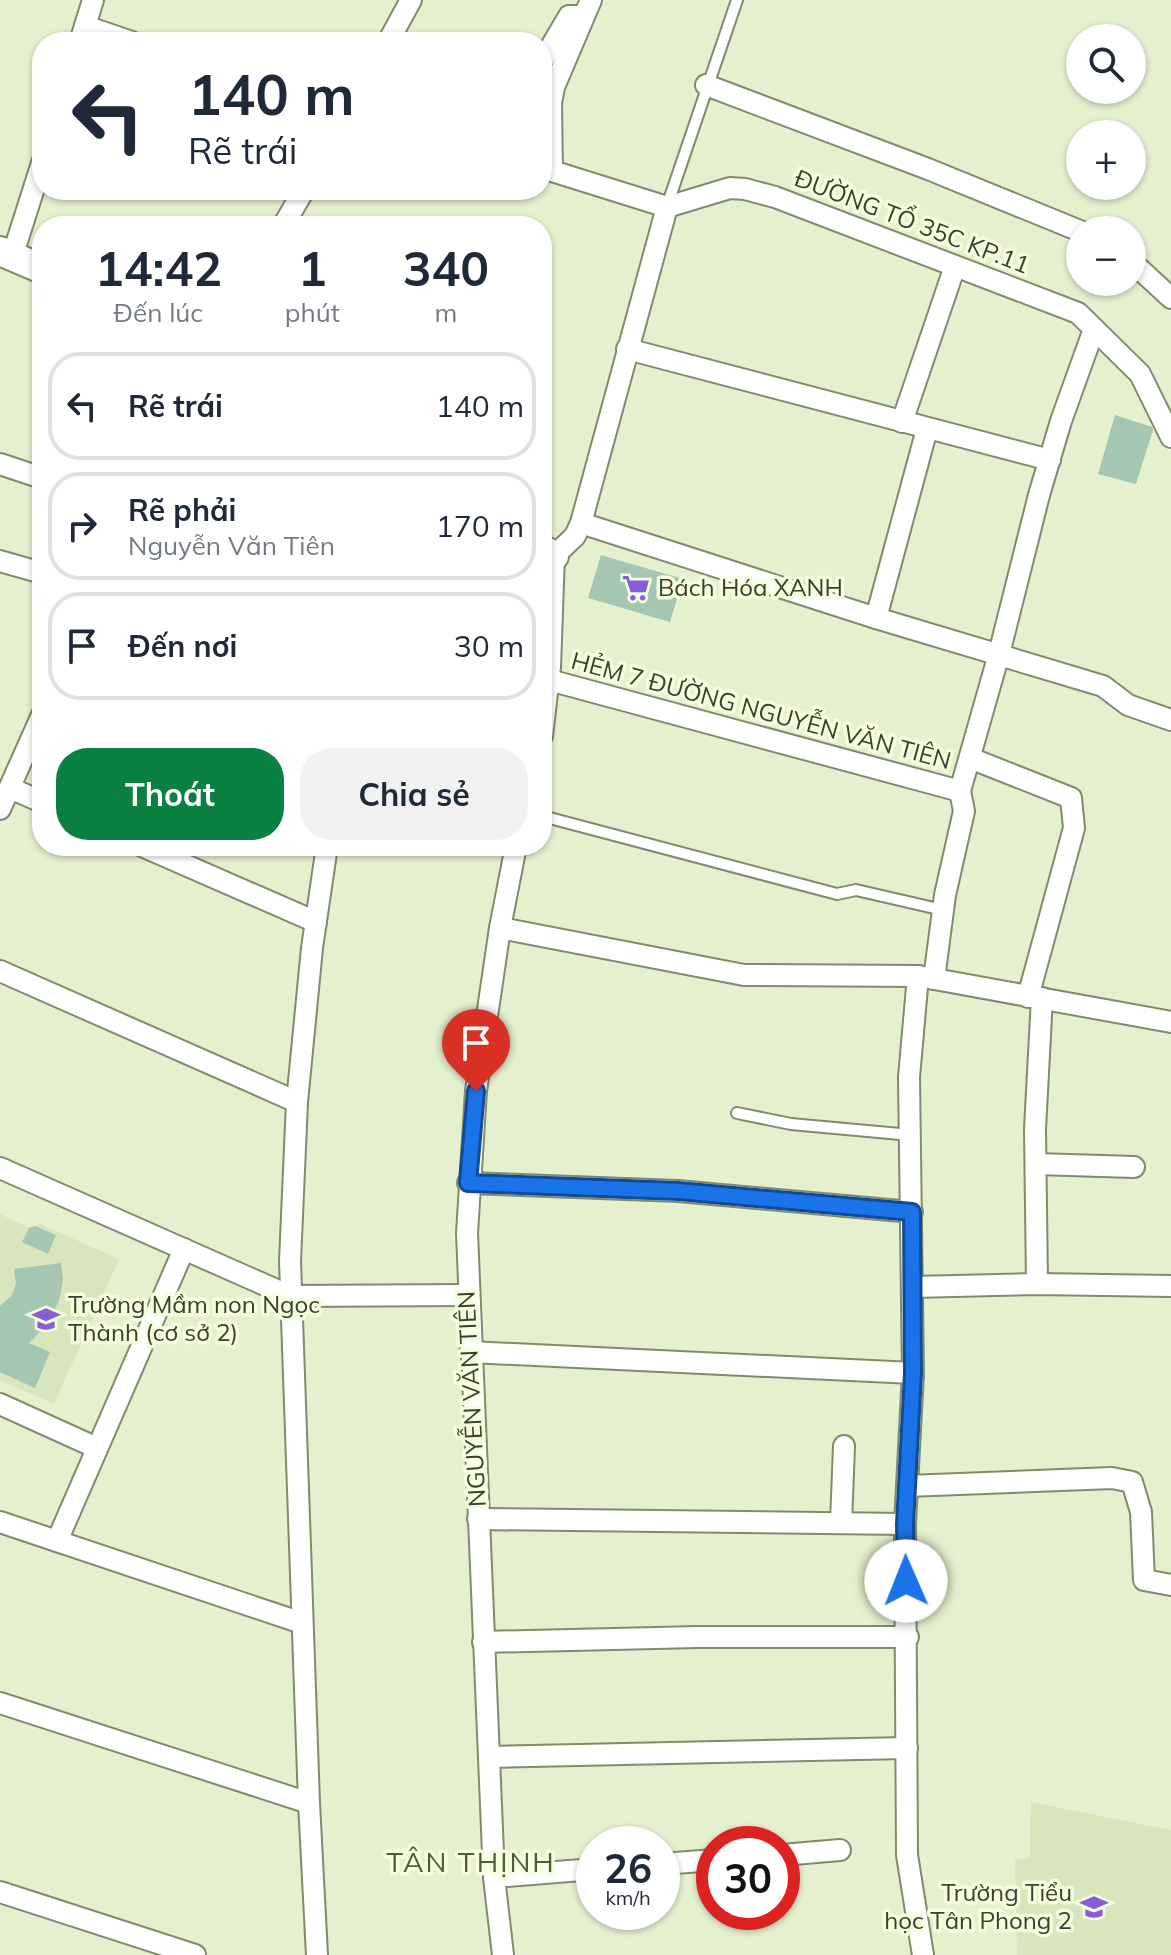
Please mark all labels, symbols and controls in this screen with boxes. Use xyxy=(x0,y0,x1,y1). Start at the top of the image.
map controls xyxy=(1066,24,1146,296)
button: search xyxy=(1066,24,1146,104)
text: 140 m xyxy=(188,59,355,129)
icon: left xyxy=(56,64,160,168)
button: + xyxy=(1066,120,1146,200)
text: Rẽ trái xyxy=(188,128,297,173)
street label: ĐƯỜNG TỔ 35C KP.11 xyxy=(791,162,1034,280)
button: − xyxy=(1066,216,1146,296)
text: 14:42 xyxy=(95,238,222,298)
text: 1 xyxy=(298,238,327,298)
text: 340 xyxy=(403,238,489,298)
text: Đến lúc xyxy=(114,296,203,329)
text: phút xyxy=(285,296,340,329)
text: m xyxy=(434,296,457,329)
icon: left xyxy=(60,384,104,428)
text: Rẽ trái xyxy=(128,387,223,425)
text: 140 m xyxy=(436,387,524,425)
text: Rẽ phải xyxy=(128,491,236,529)
icon: right xyxy=(60,504,104,548)
text: 170 m xyxy=(436,507,524,545)
text: Nguyễn Văn Tiên xyxy=(128,529,335,562)
place label: Bách Hóa XANH xyxy=(658,572,843,602)
supermarket icon: Bách Hóa XANH xyxy=(621,573,651,603)
icon: arrive xyxy=(60,624,104,668)
text: Đến nơi xyxy=(128,627,237,665)
text: 30 m xyxy=(454,627,524,665)
street label: HẺM 7 ĐƯỜNG NGUYỄN VĂN TIÊN xyxy=(568,644,955,775)
button: Thoát xyxy=(56,748,284,840)
button: Chia sẻ xyxy=(300,748,528,840)
pin xyxy=(442,1009,510,1091)
icon: arrive xyxy=(454,1021,498,1065)
place label: Trường Mầm non Ngọc Thành (cơ sở 2) xyxy=(68,1289,320,1347)
street label: NGUYỄN VĂN TIÊN xyxy=(449,1290,492,1508)
school or university icon: Trường Mầm non Ngọc Thành (cơ sở 2) xyxy=(31,1304,61,1334)
position arrow xyxy=(864,1539,948,1623)
speed limit sign: 30 xyxy=(696,1826,800,1930)
text: 26 xyxy=(604,1843,652,1893)
district label: TÂN THỊNH xyxy=(386,1844,556,1879)
place label: Trường Tiểu học Tân Phong 2 xyxy=(884,1877,1072,1935)
text: km/h xyxy=(605,1885,651,1910)
school or university icon: Trường Tiểu học Tân Phong 2 xyxy=(1079,1892,1109,1922)

